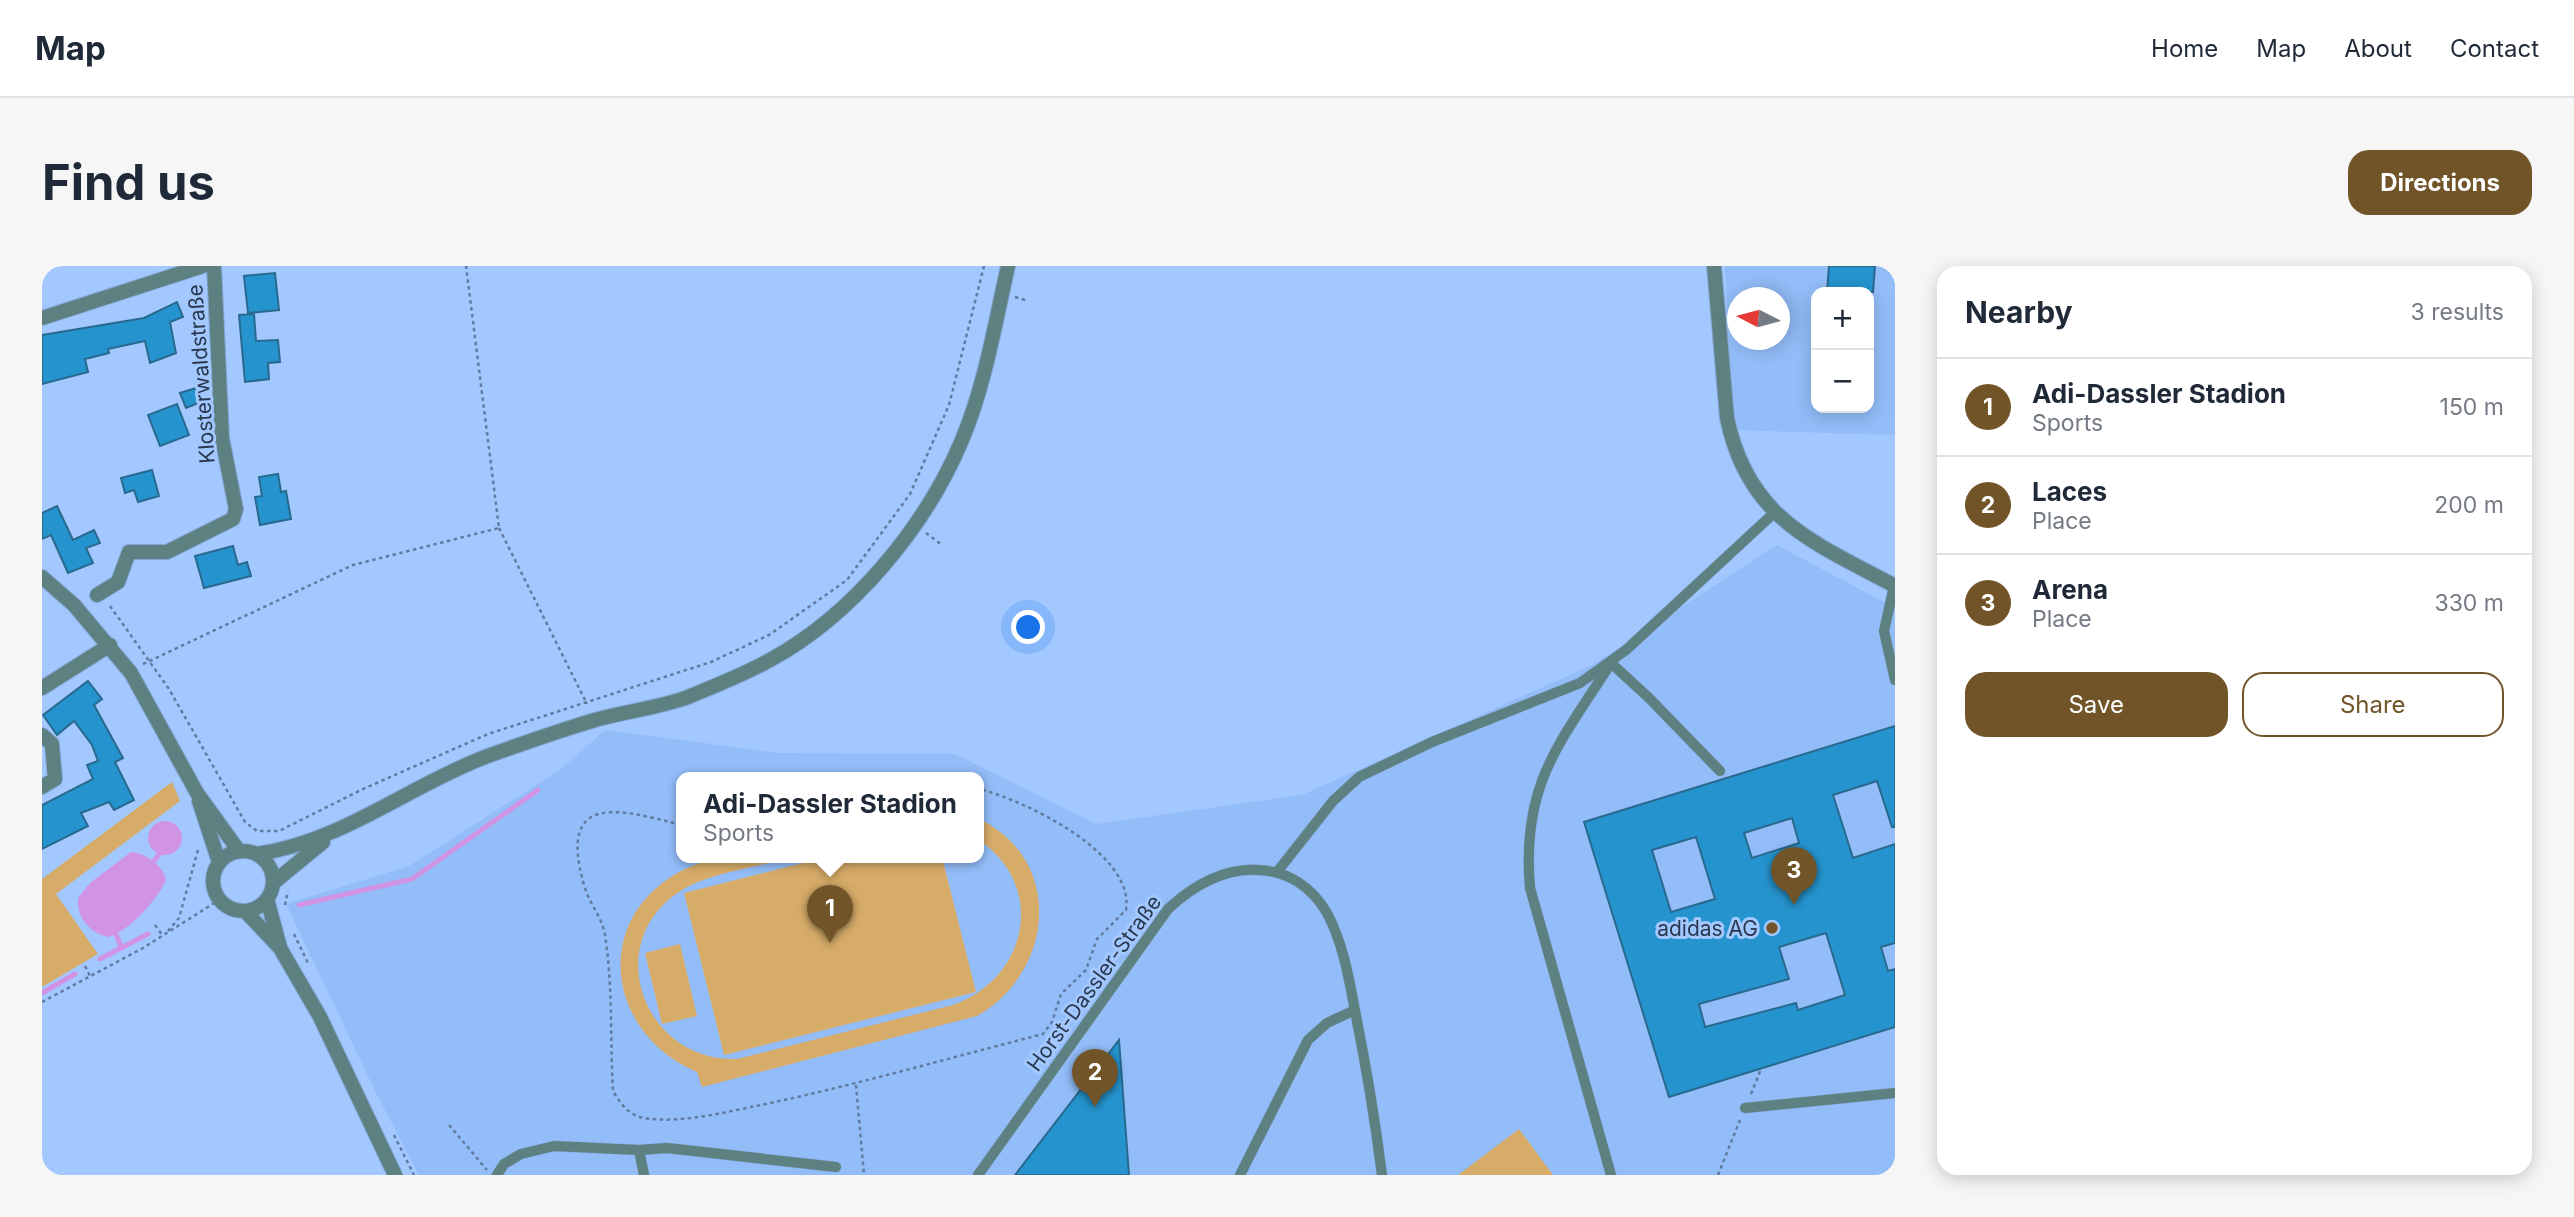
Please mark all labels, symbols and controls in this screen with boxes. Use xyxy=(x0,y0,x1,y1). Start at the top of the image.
text: Map xyxy=(35,28,106,68)
text: Home xyxy=(2151,34,2218,63)
text: Map xyxy=(2256,34,2306,63)
text: About xyxy=(2344,34,2412,63)
text: Contact xyxy=(2450,34,2539,63)
button: Directions xyxy=(2348,150,2532,215)
text: Find us xyxy=(42,153,215,212)
street label: Klosterwaldstraße xyxy=(182,284,220,464)
north arrow xyxy=(1727,287,1790,350)
map controls xyxy=(1811,287,1874,413)
button: + xyxy=(1811,287,1874,350)
text: Nearby xyxy=(1965,294,2073,330)
text: 3 results xyxy=(2411,298,2504,326)
button: − xyxy=(1811,350,1874,413)
text: Adi-Dassler Stadion xyxy=(2032,378,2286,409)
text: 1 xyxy=(1983,393,1993,421)
text: 150 m xyxy=(2440,393,2504,421)
text: Sports xyxy=(2032,409,2103,437)
text: Laces xyxy=(2032,476,2107,507)
text: 2 xyxy=(1981,491,1995,519)
text: 200 m xyxy=(2434,491,2504,519)
text: Place xyxy=(2032,507,2092,535)
text: Arena xyxy=(2032,574,2108,605)
text: 3 xyxy=(1981,589,1995,617)
text: 330 m xyxy=(2434,589,2504,617)
text: Place xyxy=(2032,605,2092,633)
your location xyxy=(1011,610,1045,644)
button: Save xyxy=(1965,672,2228,737)
button: Share xyxy=(2242,672,2504,737)
popup xyxy=(676,772,984,863)
text: Adi-Dassler Stadion xyxy=(703,788,957,819)
text: Sports xyxy=(703,819,774,847)
pin: 3 xyxy=(1771,847,1817,905)
pin: 1 xyxy=(807,885,853,943)
street label: Horst-Dassler-Straße xyxy=(1022,890,1166,1076)
place label: adidas AG xyxy=(1657,916,1758,941)
marker: adidas AG xyxy=(1764,920,1780,936)
pin: 2 xyxy=(1072,1049,1118,1107)

